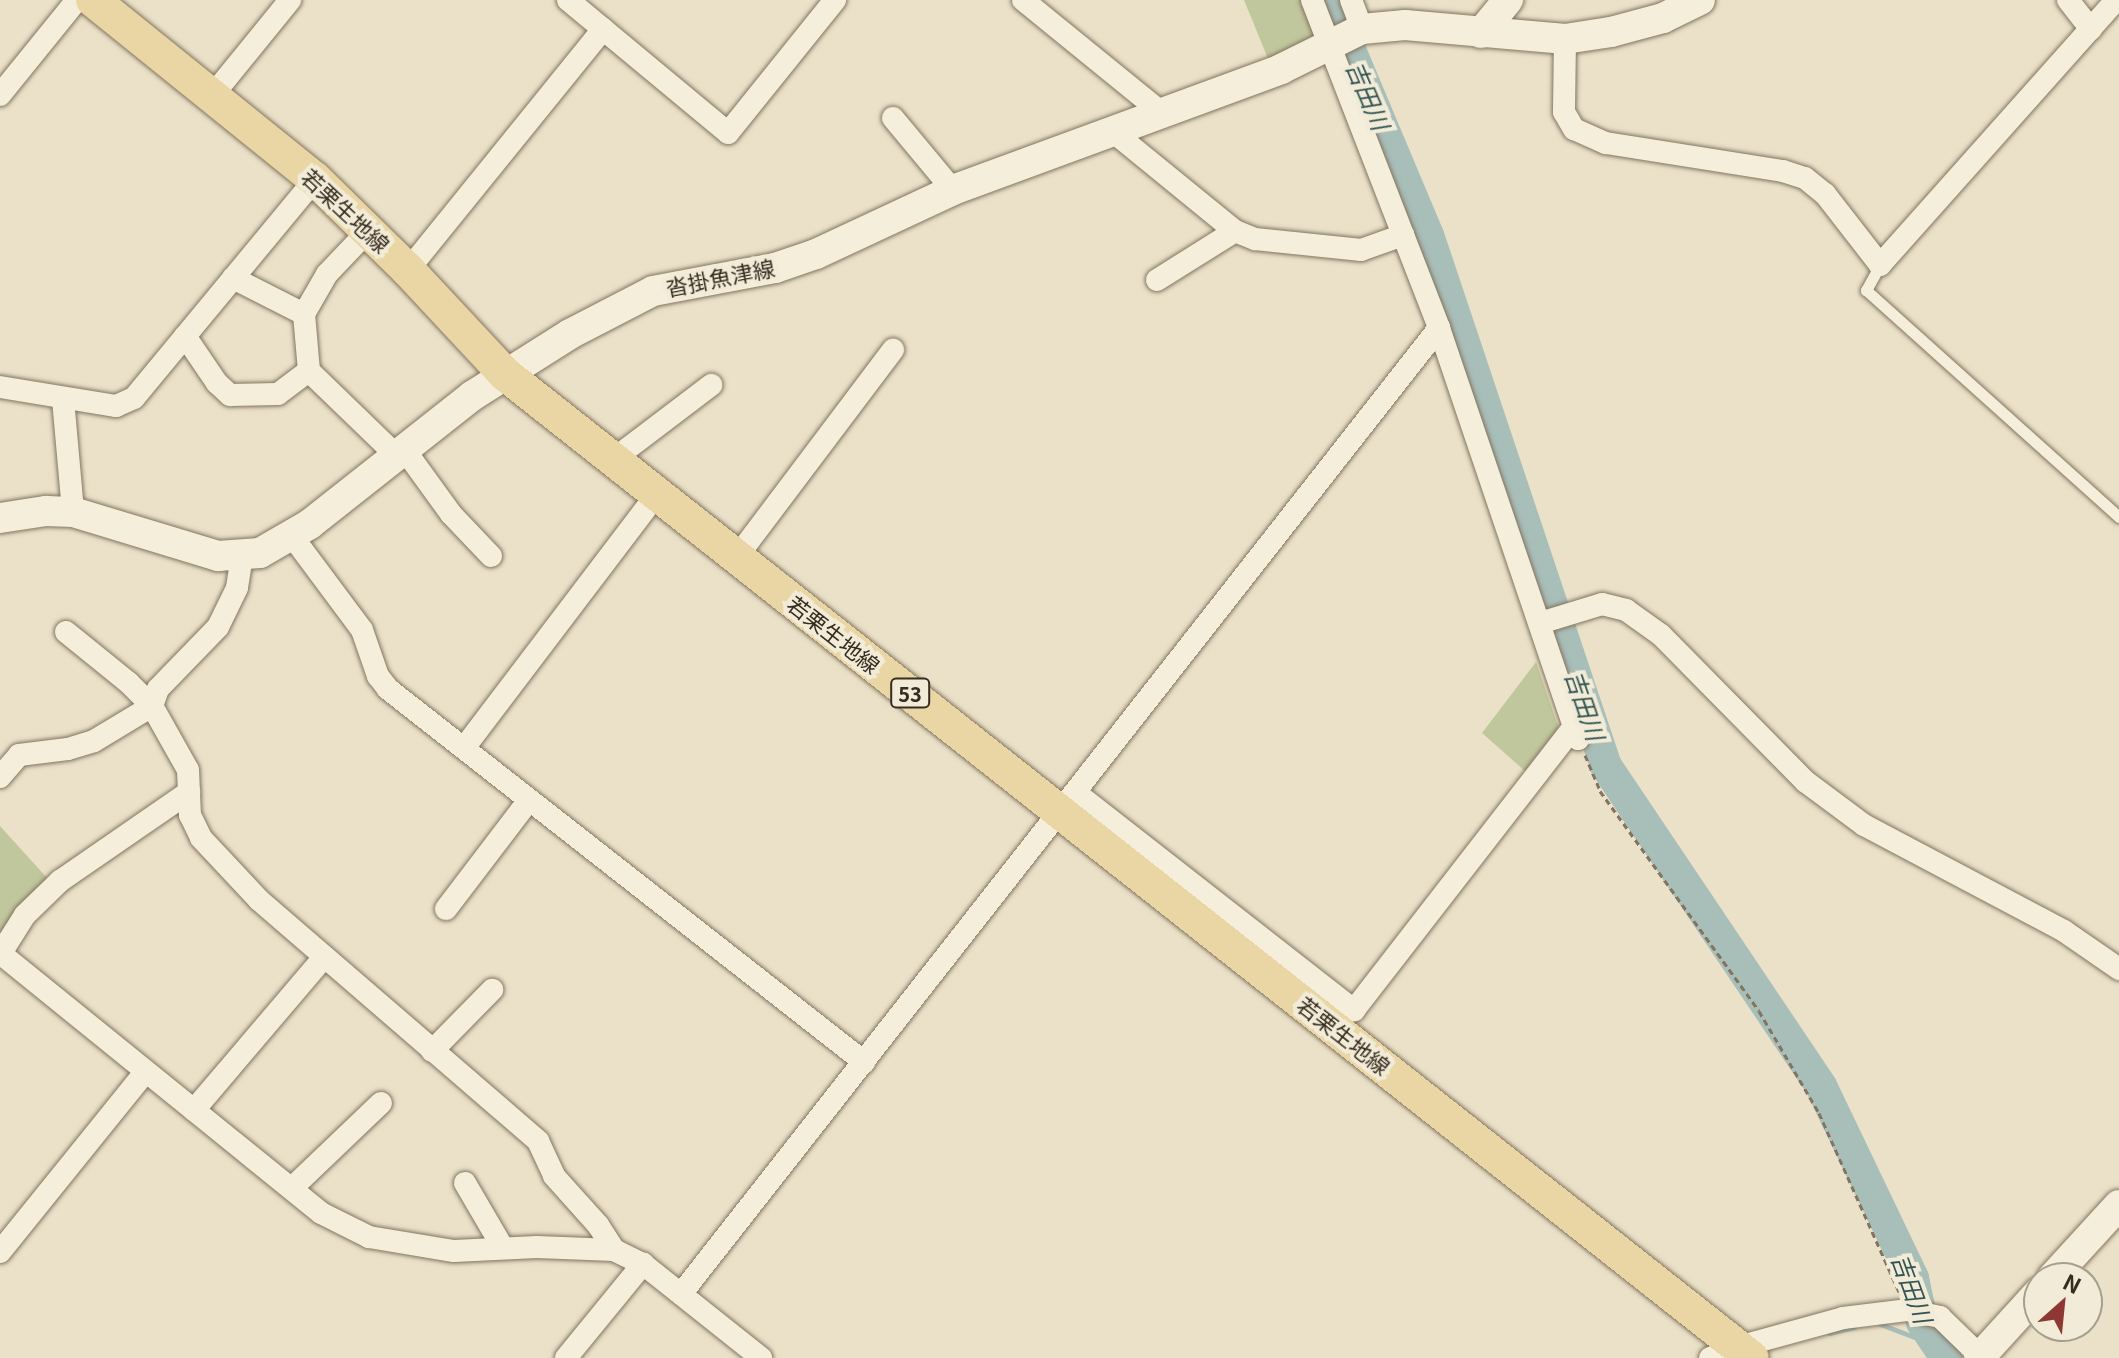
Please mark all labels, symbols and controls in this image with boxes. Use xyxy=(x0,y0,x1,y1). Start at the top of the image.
water label: 吉田川 xyxy=(1342,56,1396,134)
street label: 若栗生地線 xyxy=(297,163,395,257)
street label: 沓掛魚津線 xyxy=(663,254,777,300)
street label: 若栗生地線 xyxy=(783,590,885,678)
water label: 吉田川 xyxy=(1561,666,1611,744)
road number: 53 xyxy=(890,677,930,709)
street label: 若栗生地線 xyxy=(1293,991,1395,1079)
water label: 吉田川 xyxy=(1887,1249,1939,1327)
north arrow xyxy=(2023,1262,2103,1342)
text: N xyxy=(2058,1264,2088,1300)

